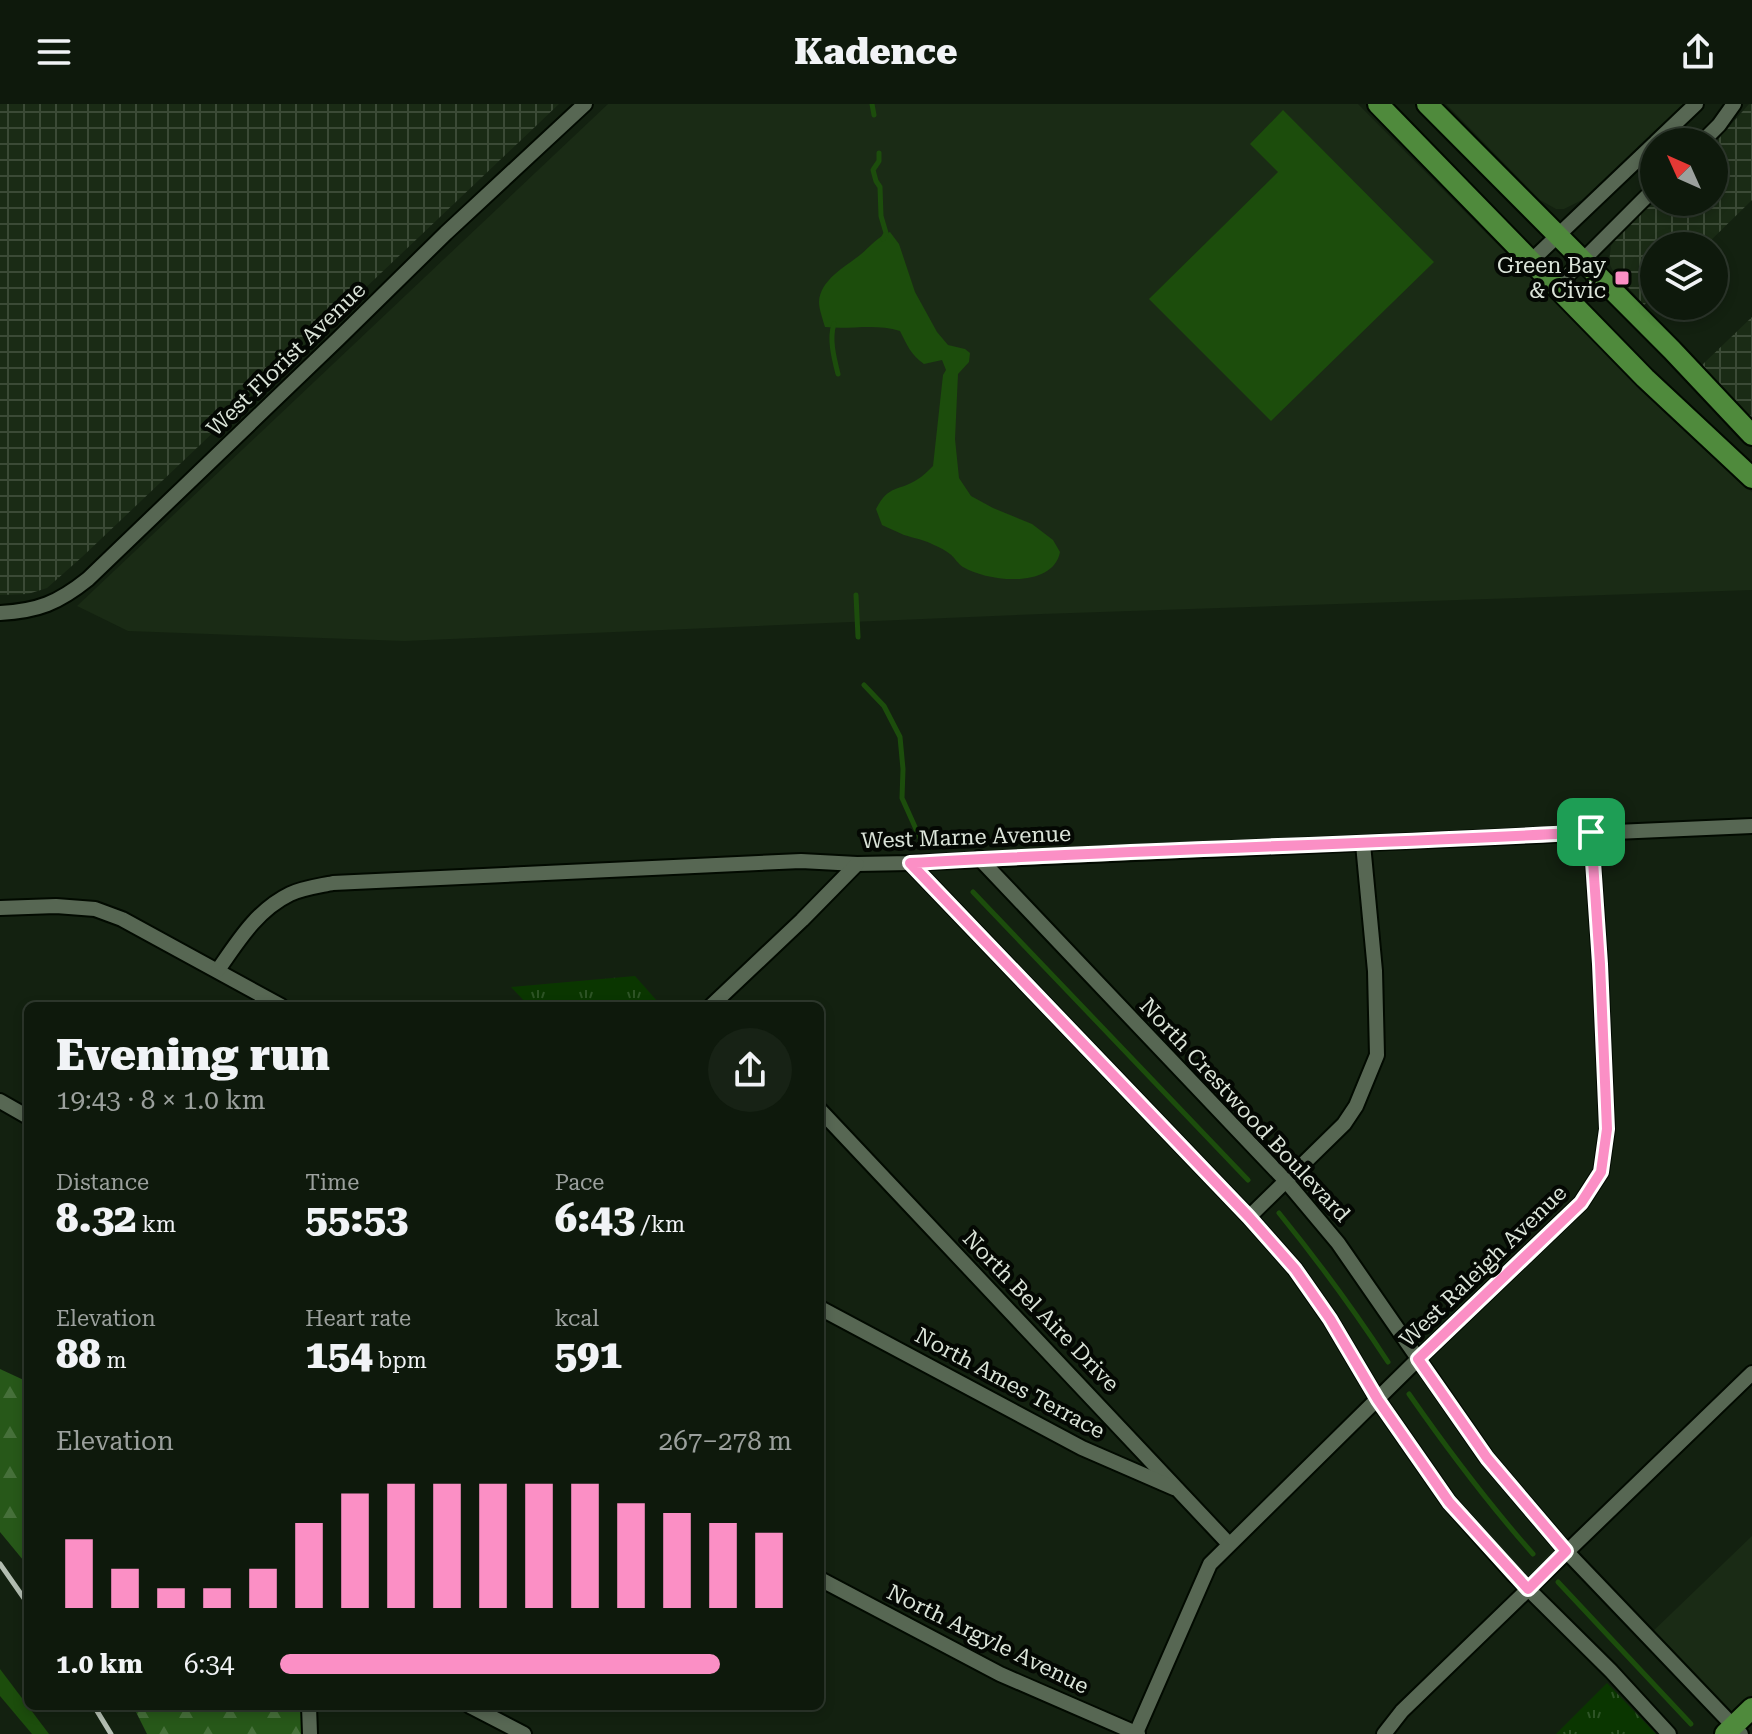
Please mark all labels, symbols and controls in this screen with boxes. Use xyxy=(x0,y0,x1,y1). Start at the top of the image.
icon: menu xyxy=(32,30,76,74)
icon: share xyxy=(1676,30,1720,74)
text: Kadence xyxy=(794,31,958,73)
north arrow xyxy=(1640,128,1728,216)
map controls xyxy=(1640,128,1728,320)
button: layers xyxy=(1640,232,1728,320)
place label: Green Bay & Civic xyxy=(1497,253,1606,303)
marker: Green Bay & Civic xyxy=(1613,269,1631,287)
street label: West Florist Avenue xyxy=(202,277,370,441)
pin xyxy=(1557,798,1625,866)
icon: arrive xyxy=(1569,810,1613,854)
street label: West Marne Avenue xyxy=(861,821,1071,853)
street label: North Crestwood Boulevard xyxy=(1135,993,1355,1227)
button: share xyxy=(708,1028,792,1112)
text: Evening run xyxy=(56,1029,330,1081)
text: 19:43 · 8 × 1.0 km xyxy=(56,1085,266,1115)
text: Distance xyxy=(56,1170,149,1195)
text: Time xyxy=(305,1170,359,1195)
text: Pace xyxy=(555,1170,604,1195)
street label: West Raleigh Avenue xyxy=(1395,1180,1571,1352)
text: 8.32 xyxy=(56,1195,137,1242)
text: 55:53 xyxy=(305,1195,408,1242)
text: 6:43 xyxy=(555,1195,635,1242)
text: km xyxy=(137,1212,176,1237)
text: /km xyxy=(635,1212,685,1237)
street label: North Bel Aire Drive xyxy=(958,1225,1124,1397)
text: Elevation xyxy=(56,1306,156,1331)
text: Heart rate xyxy=(305,1306,411,1331)
text: kcal xyxy=(555,1306,599,1331)
street label: North Ames Terrace xyxy=(911,1322,1109,1444)
text: 88 xyxy=(56,1331,101,1378)
text: 154 xyxy=(305,1331,373,1378)
text: 591 xyxy=(555,1331,622,1378)
text: m xyxy=(101,1348,126,1373)
text: bpm xyxy=(373,1348,427,1373)
text: Elevation xyxy=(56,1426,174,1456)
text: 267–278 m xyxy=(659,1426,792,1456)
street label: North Argyle Avenue xyxy=(883,1579,1093,1699)
text: 1.0 km xyxy=(56,1649,143,1679)
text: 6:34 xyxy=(184,1649,234,1679)

